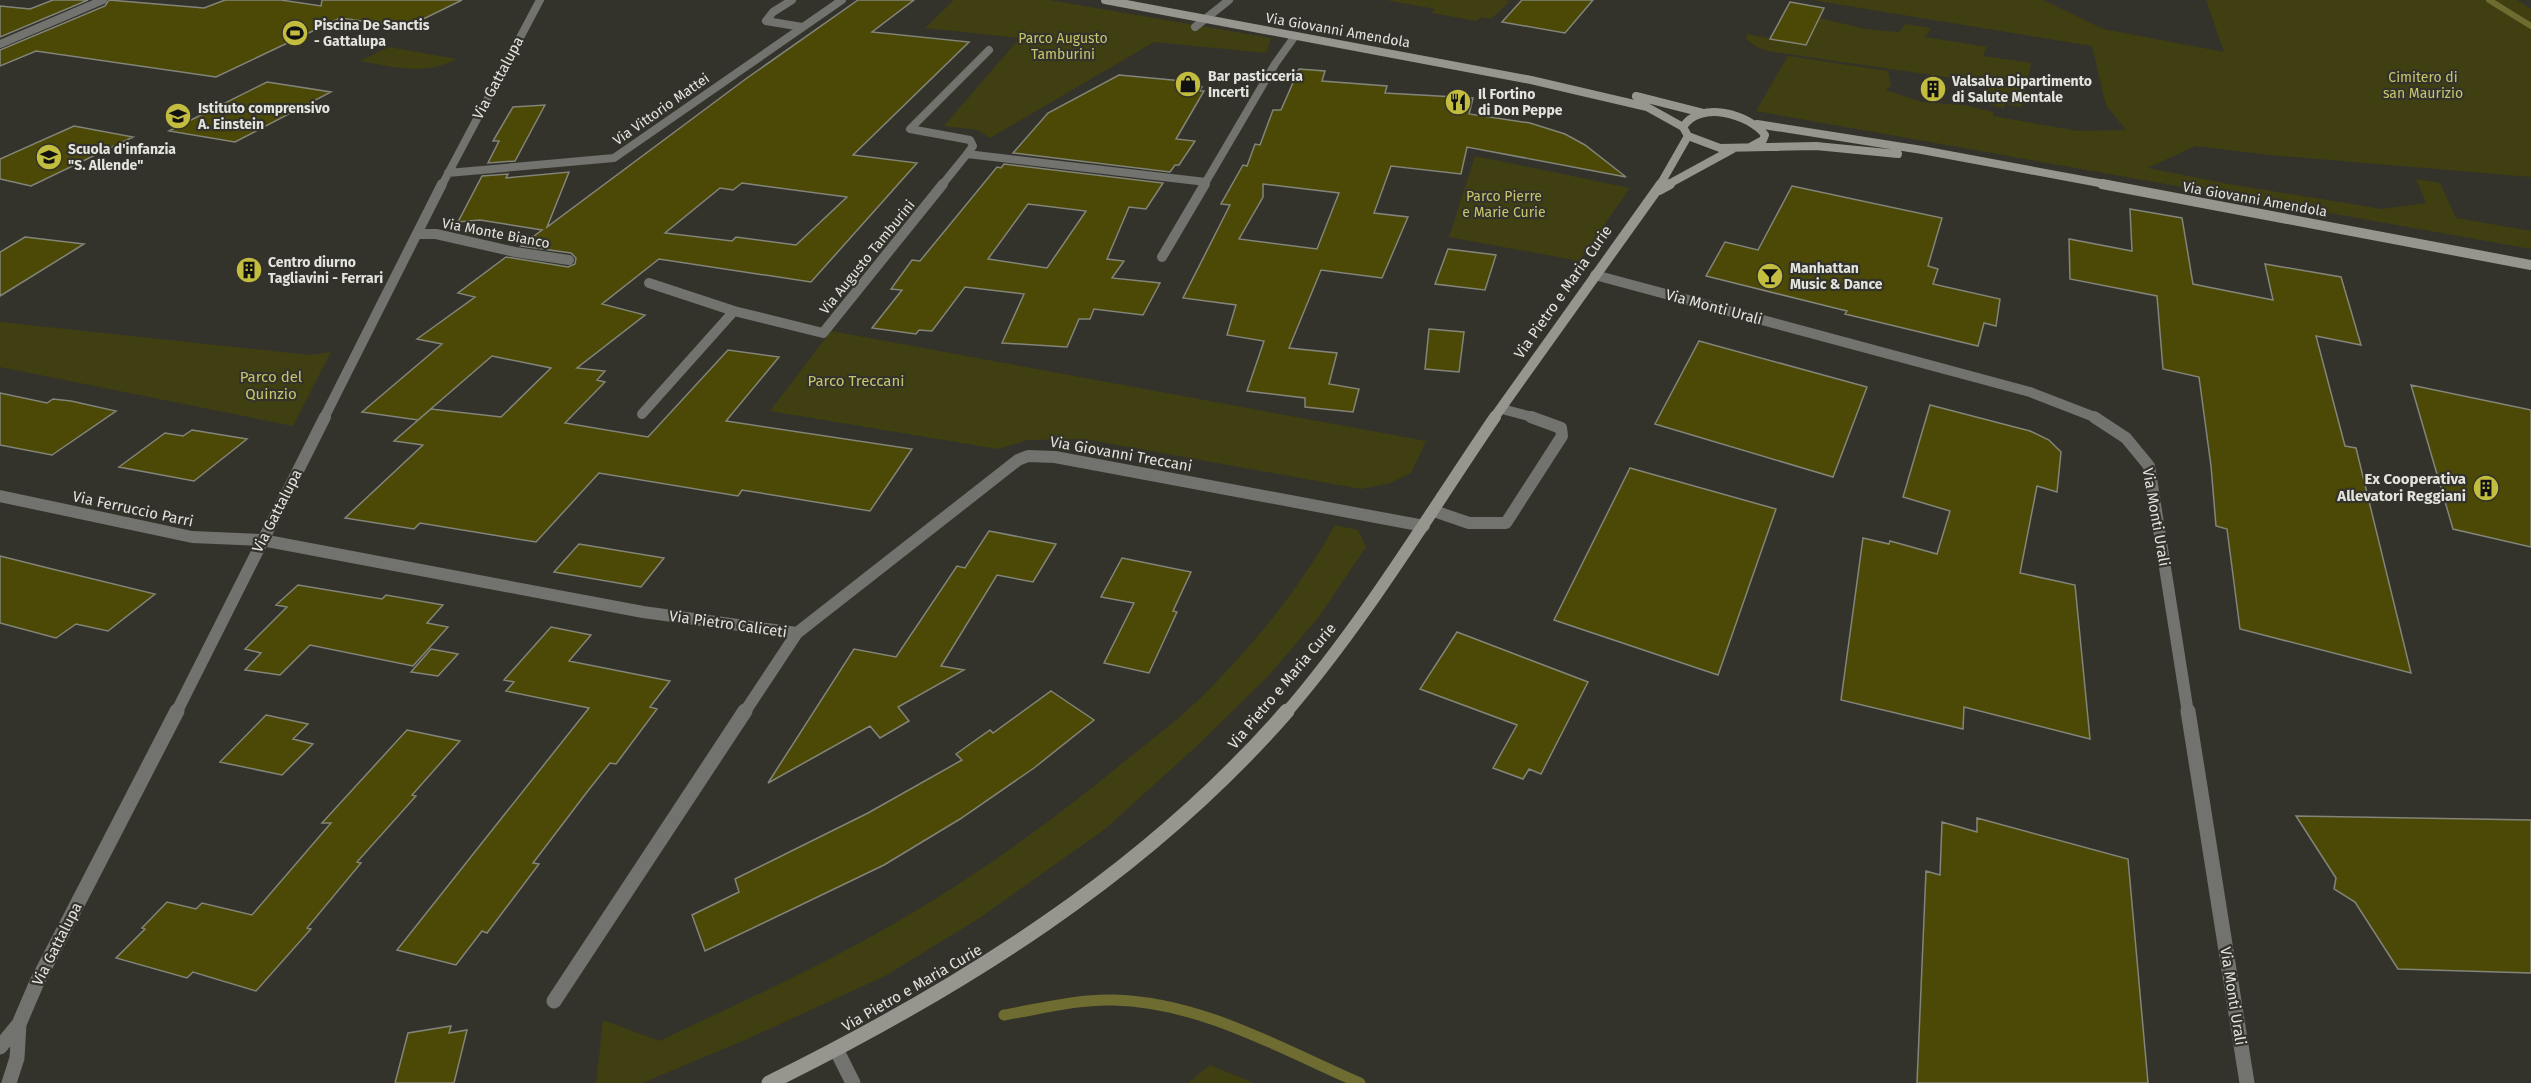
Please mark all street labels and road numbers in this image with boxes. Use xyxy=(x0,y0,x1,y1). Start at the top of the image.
street label: Via Giovanni Amendola xyxy=(1264,9,1411,52)
street label: Via Gattalupa xyxy=(469,34,527,122)
street label: Via Vittorio Mattei xyxy=(610,70,713,149)
street label: Via Giovanni Amendola xyxy=(2181,178,2328,221)
street label: Via Augusto Tamburini xyxy=(816,197,919,318)
street label: Via Monte Bianco xyxy=(441,215,551,252)
street label: Via Pietro e Maria Curie xyxy=(1510,222,1616,362)
street label: Via Monti Urali xyxy=(1664,285,1764,329)
street label: Via Giovanni Treccani xyxy=(1048,433,1194,475)
street label: Via Gattalupa xyxy=(248,466,306,556)
street label: Via Monti Urali xyxy=(2139,466,2173,568)
street label: Via Ferruccio Parri xyxy=(71,487,195,531)
street label: Via Pietro Caliceti xyxy=(668,607,788,641)
street label: Via Pietro e Maria Curie xyxy=(1224,619,1340,753)
street label: Via Gattalupa xyxy=(28,899,86,989)
street label: Via Pietro e Maria Curie xyxy=(839,941,985,1035)
street label: Via Monti Urali xyxy=(2216,946,2250,1046)

